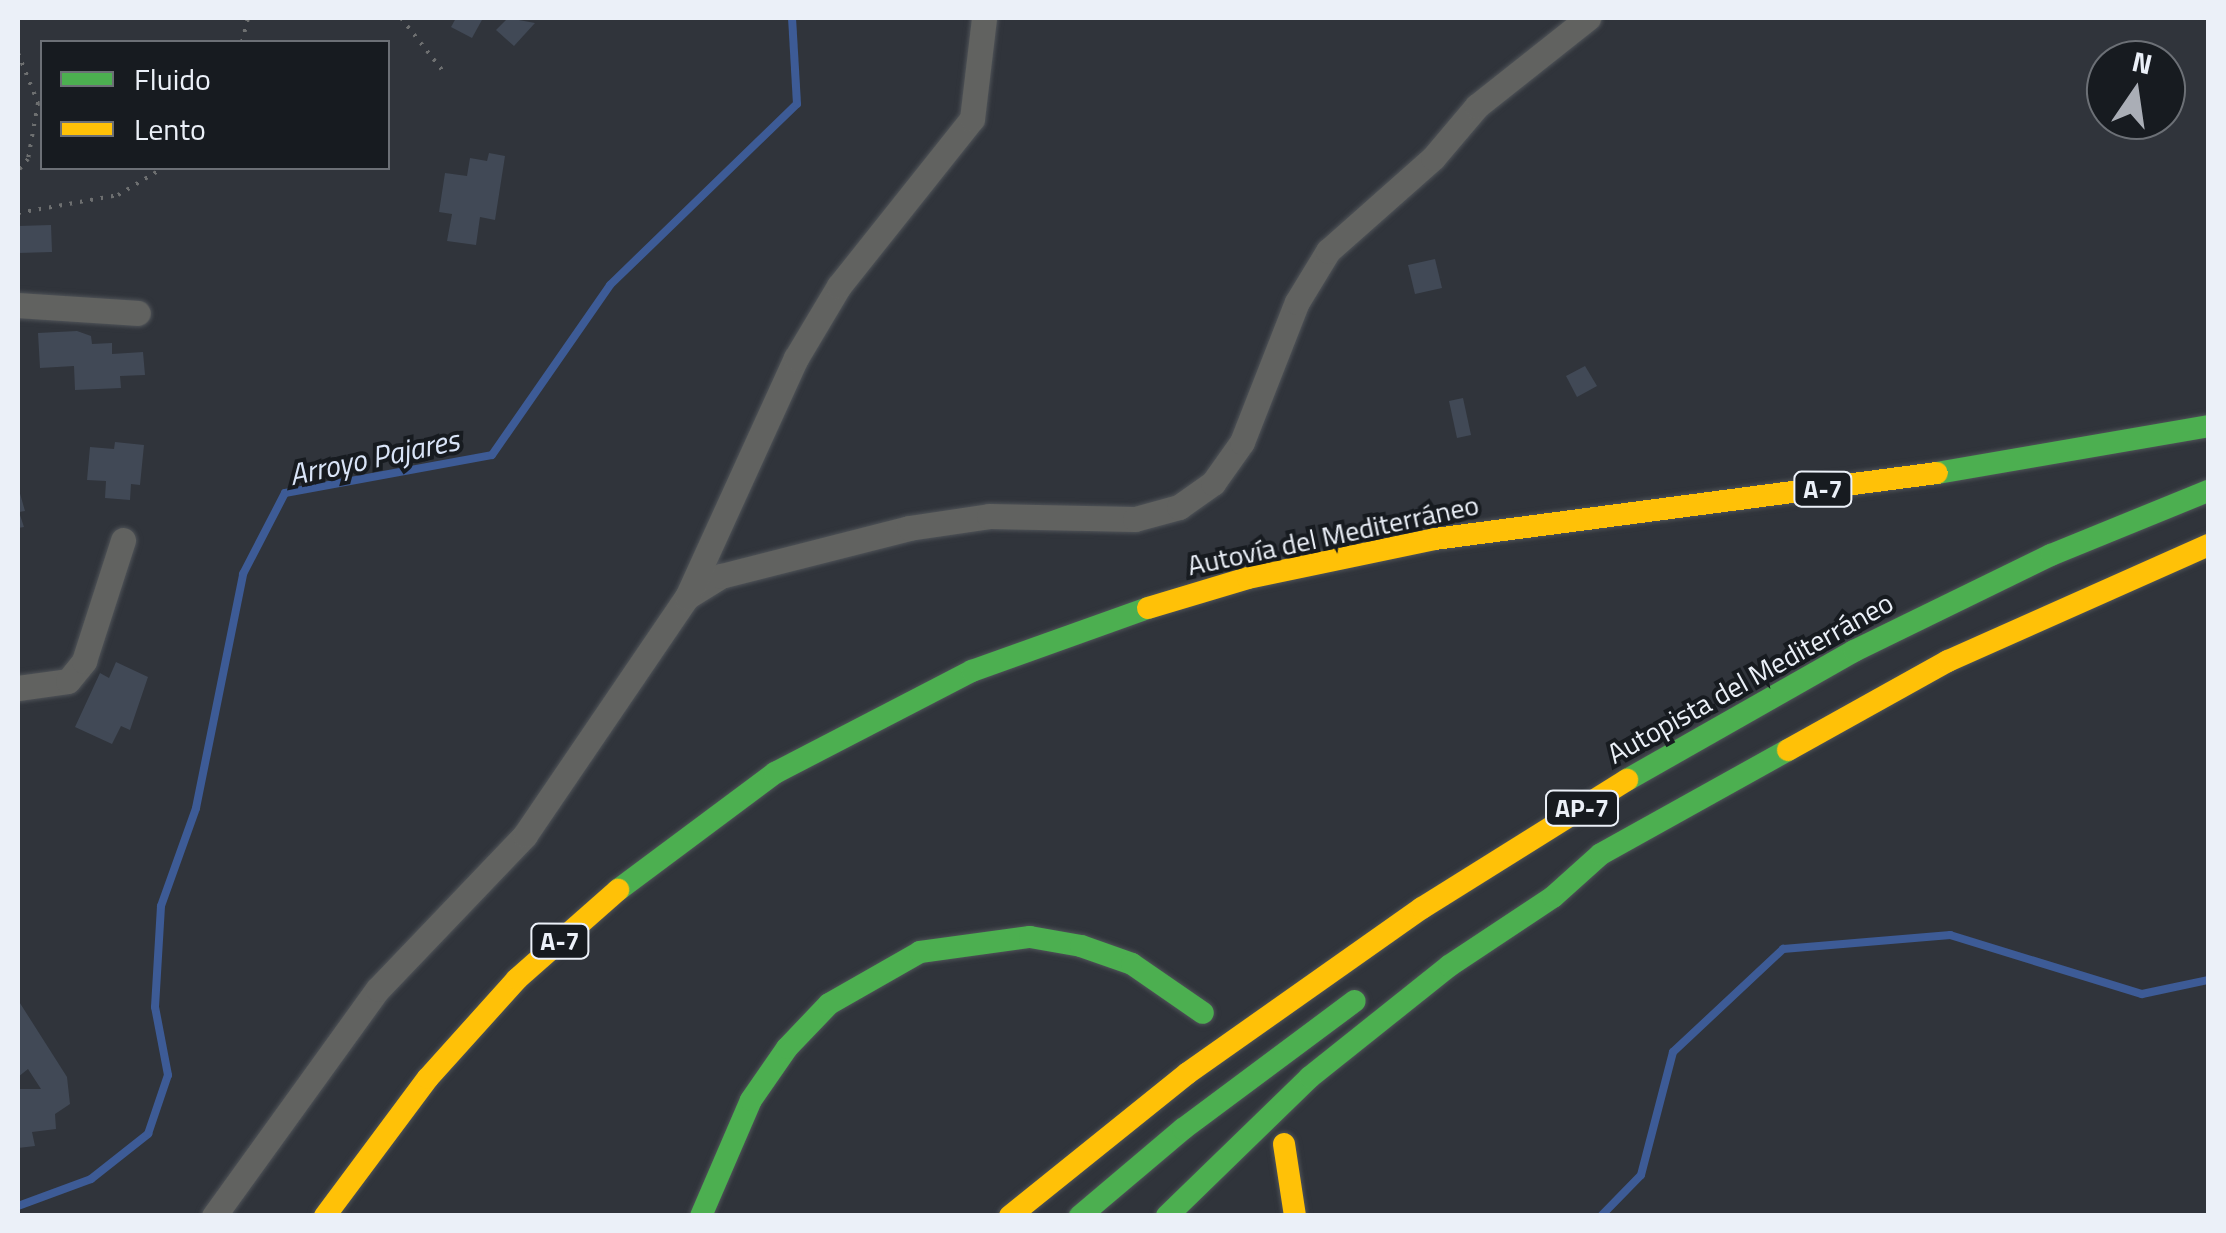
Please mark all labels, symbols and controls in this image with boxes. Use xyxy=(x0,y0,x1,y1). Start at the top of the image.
text: N xyxy=(2128,39,2157,85)
legend xyxy=(40,40,390,170)
north arrow xyxy=(2086,40,2186,140)
text: Fluido xyxy=(134,56,211,102)
text: Lento xyxy=(134,106,206,152)
water label: Arroyo Pajares xyxy=(286,421,462,493)
road number: A-7 xyxy=(1793,469,1853,509)
street label: Autovía del Mediterráneo xyxy=(1184,488,1482,582)
street label: Autopista del Mediterráneo xyxy=(1601,585,1899,771)
road number: AP-7 xyxy=(1544,788,1620,828)
road number: A-7 xyxy=(530,921,590,961)

